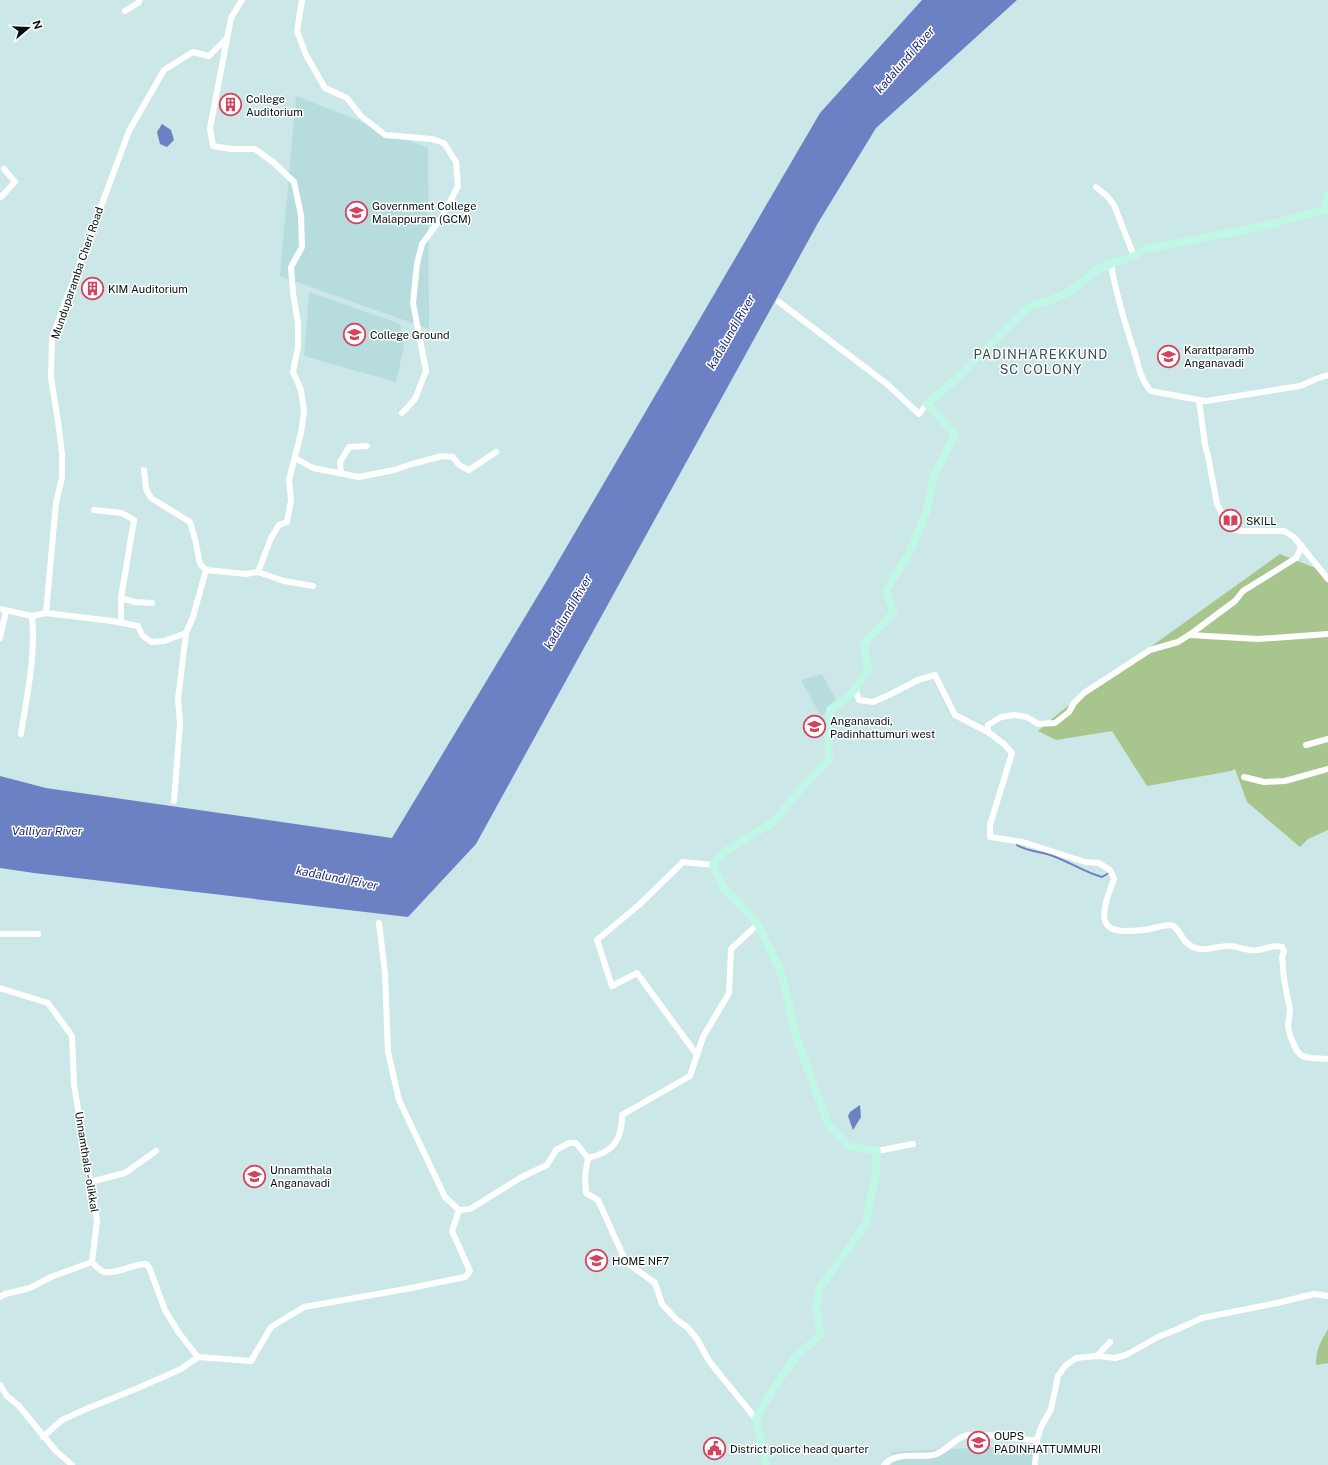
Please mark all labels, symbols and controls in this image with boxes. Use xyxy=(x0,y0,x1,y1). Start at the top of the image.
north arrow xyxy=(8,8,48,48)
text: N xyxy=(30,19,45,31)
water label: kadalundi River xyxy=(872,24,938,96)
building icon: College Auditorium xyxy=(217,92,243,118)
place label: College Auditorium xyxy=(246,93,303,118)
school or university icon: Government College Malappuram (GCM) xyxy=(344,199,370,225)
place label: Government College Malappuram (GCM) xyxy=(372,200,476,225)
street label: Munduparamba Cheri Road xyxy=(49,205,105,341)
building icon: KIM Auditorium xyxy=(80,276,106,302)
place label: KIM Auditorium xyxy=(108,283,188,295)
water label: kadalundi River xyxy=(704,292,758,372)
school or university icon: College Ground xyxy=(341,322,367,348)
place label: College Ground xyxy=(370,329,450,341)
school or university icon: Karattparamb Anganavadi xyxy=(1156,343,1182,369)
place label: Karattparamb Anganavadi xyxy=(1184,344,1255,369)
district label: PADINHAREKKUND SC COLONY xyxy=(974,347,1108,377)
library icon: SKILL xyxy=(1218,508,1244,534)
place label: SKILL xyxy=(1246,515,1277,527)
water label: kadalundi River xyxy=(541,572,595,652)
school or university icon: Anganavadi, Padinhattumuri west xyxy=(802,714,828,740)
place label: Anganavadi, Padinhattumuri west xyxy=(830,715,935,740)
water label: Valliyar River xyxy=(12,824,83,838)
water label: kadalundi River xyxy=(295,863,380,893)
street label: Unnamthala - olikkal xyxy=(73,1111,101,1213)
school or university icon: Unnamthala Anganavadi xyxy=(241,1163,267,1189)
place label: Unnamthala Anganavadi xyxy=(270,1164,332,1189)
school or university icon: HOME NF7 xyxy=(584,1248,610,1274)
place label: HOME NF7 xyxy=(612,1255,670,1267)
school or university icon: OUPS PADINHATTUMMURI xyxy=(966,1429,992,1455)
place label: OUPS PADINHATTUMMURI xyxy=(994,1430,1101,1455)
public building icon: District police head quarter xyxy=(702,1436,728,1462)
place label: District police head quarter xyxy=(730,1443,869,1455)

